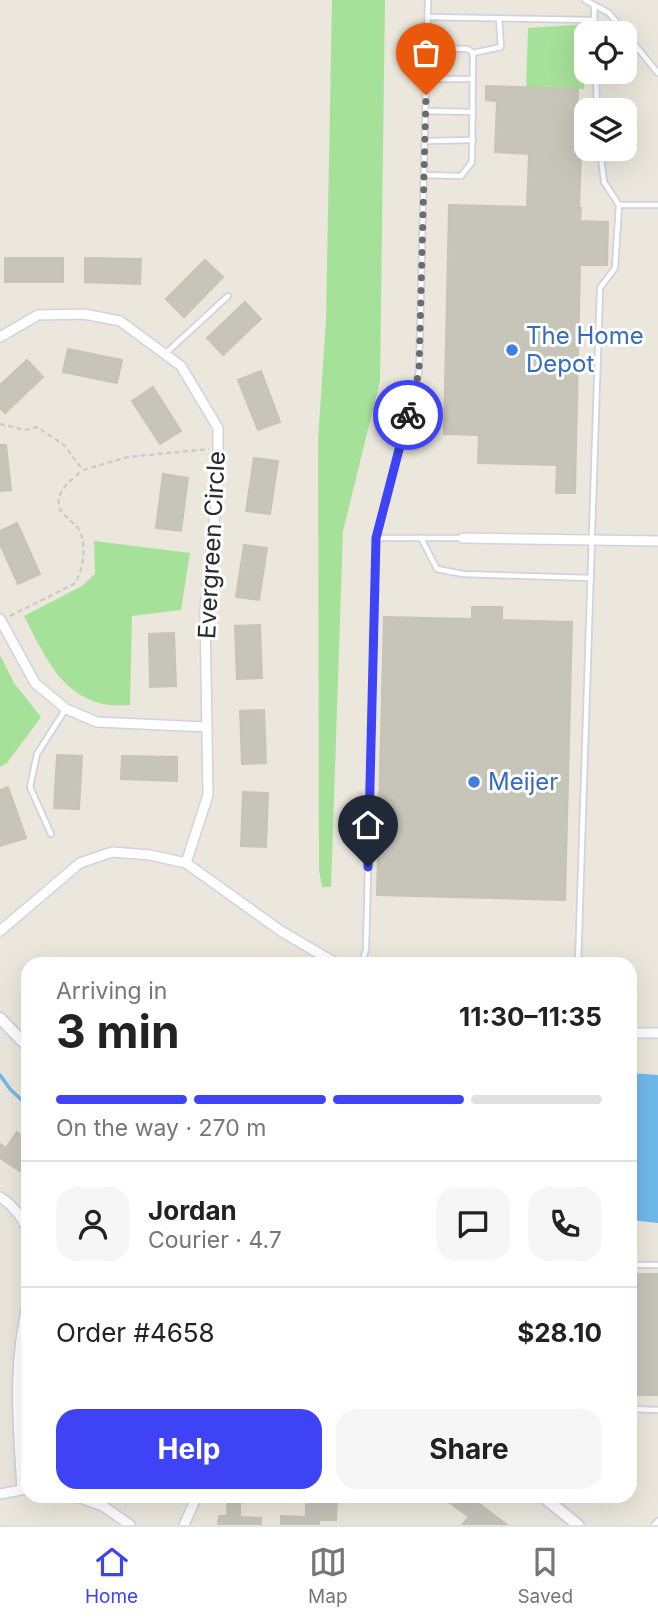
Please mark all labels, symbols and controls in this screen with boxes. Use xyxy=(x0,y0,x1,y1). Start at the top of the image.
map controls xyxy=(574,21,637,161)
button: locate xyxy=(574,21,637,84)
pin xyxy=(396,23,456,95)
icon: bag xyxy=(407,34,445,72)
button: layers xyxy=(574,98,637,161)
place label: The Home Depot xyxy=(526,321,644,378)
marker: The Home Depot xyxy=(504,342,520,358)
courier xyxy=(373,380,443,450)
icon: bike xyxy=(389,396,427,434)
street label: Evergreen Circle xyxy=(192,450,231,640)
place label: Meijer xyxy=(488,767,558,796)
marker: Meijer xyxy=(466,774,482,790)
pin xyxy=(338,795,398,867)
icon: home xyxy=(349,806,387,844)
text: Arriving in xyxy=(56,977,167,1005)
text: 11:30–11:35 xyxy=(459,1001,602,1032)
text: 3 min xyxy=(56,1003,180,1059)
text: On the way · 270 m xyxy=(56,1114,266,1142)
button: person xyxy=(56,1187,130,1261)
button: chat xyxy=(436,1187,510,1261)
button: phone xyxy=(528,1187,602,1261)
text: Jordan xyxy=(148,1195,237,1226)
text: Courier · 4.7 xyxy=(148,1226,282,1254)
text: Order #4658 xyxy=(56,1317,215,1348)
text: $28.10 xyxy=(517,1317,602,1348)
button: Help xyxy=(56,1409,322,1489)
button: Share xyxy=(336,1409,602,1489)
tab: Home xyxy=(85,1543,138,1608)
tab: Map xyxy=(308,1543,348,1608)
tab: Saved xyxy=(517,1543,573,1608)

